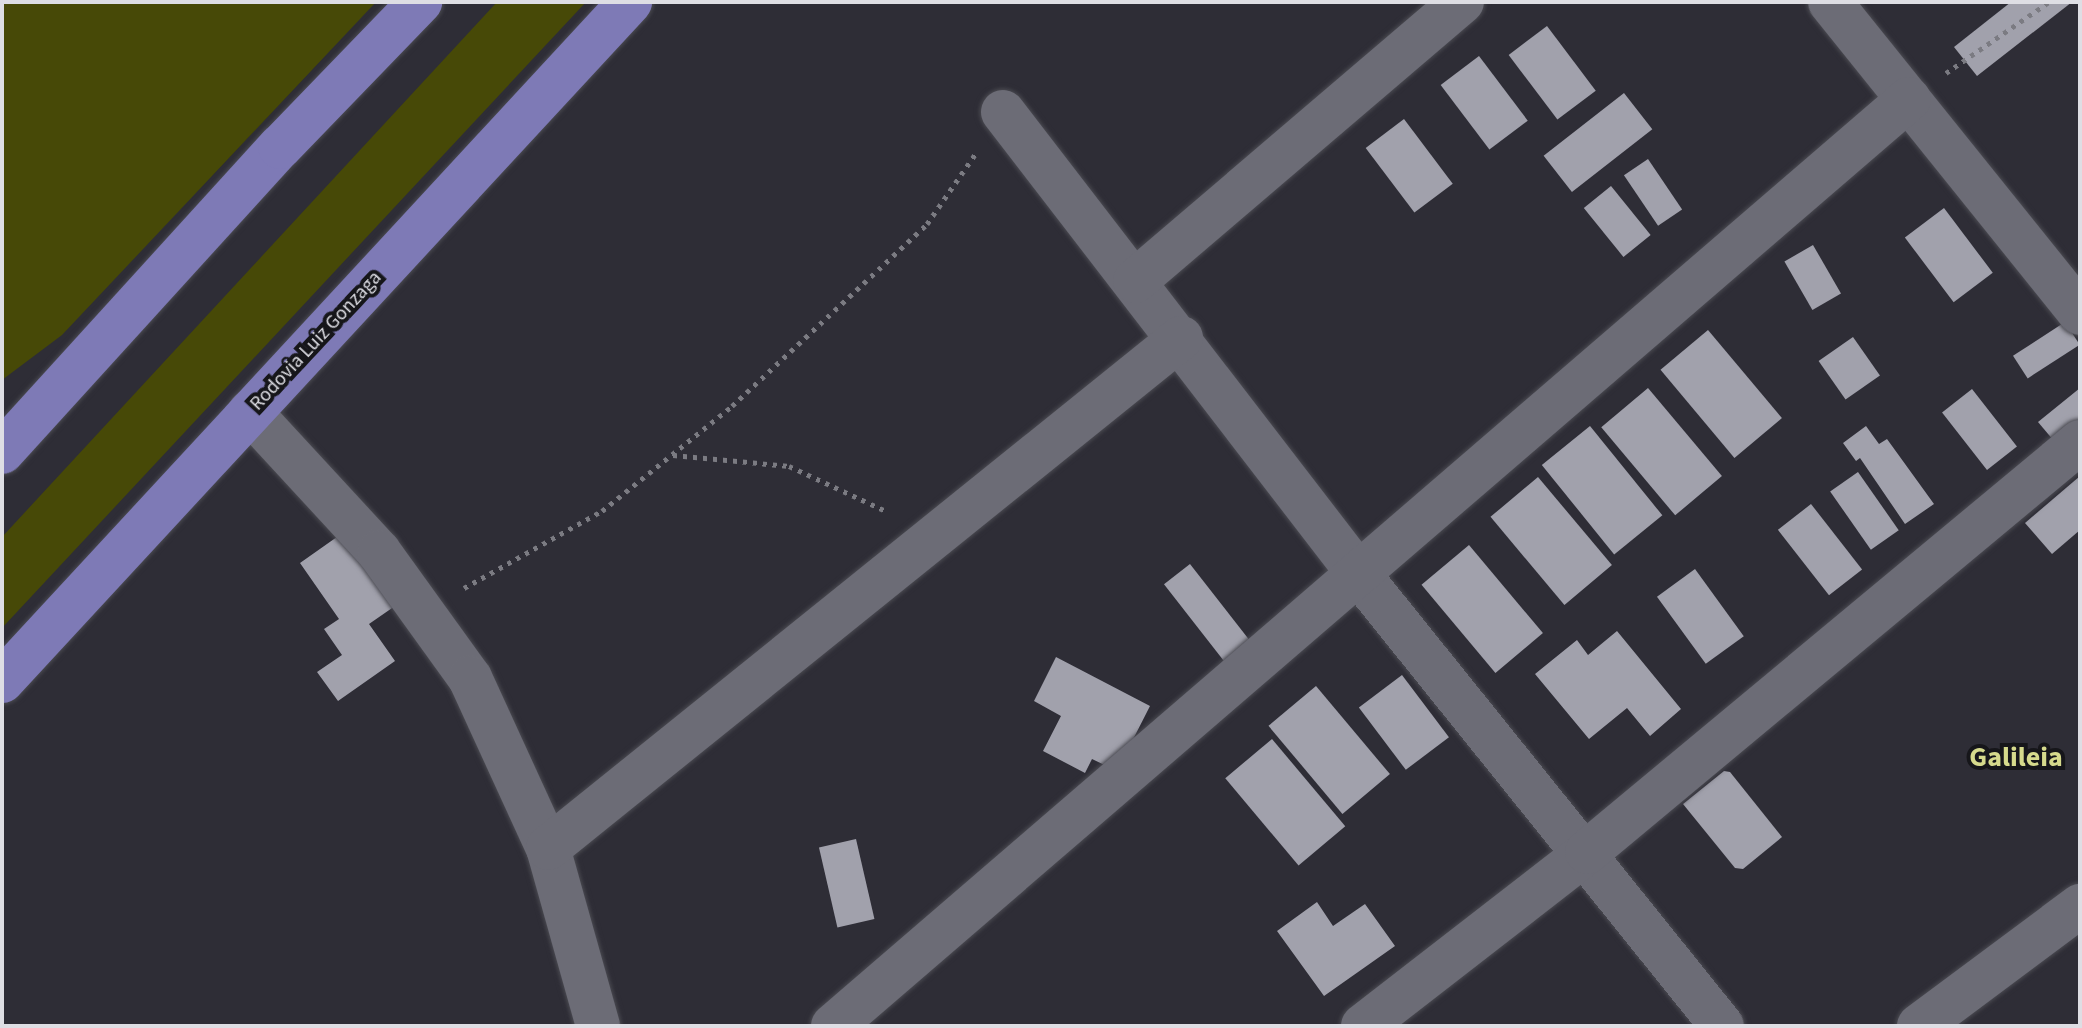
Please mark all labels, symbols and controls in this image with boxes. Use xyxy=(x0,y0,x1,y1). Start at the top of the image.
street label: Rodovia Luiz Gonzaga xyxy=(245,266,387,416)
district label: Galileia xyxy=(1969,740,2063,774)

